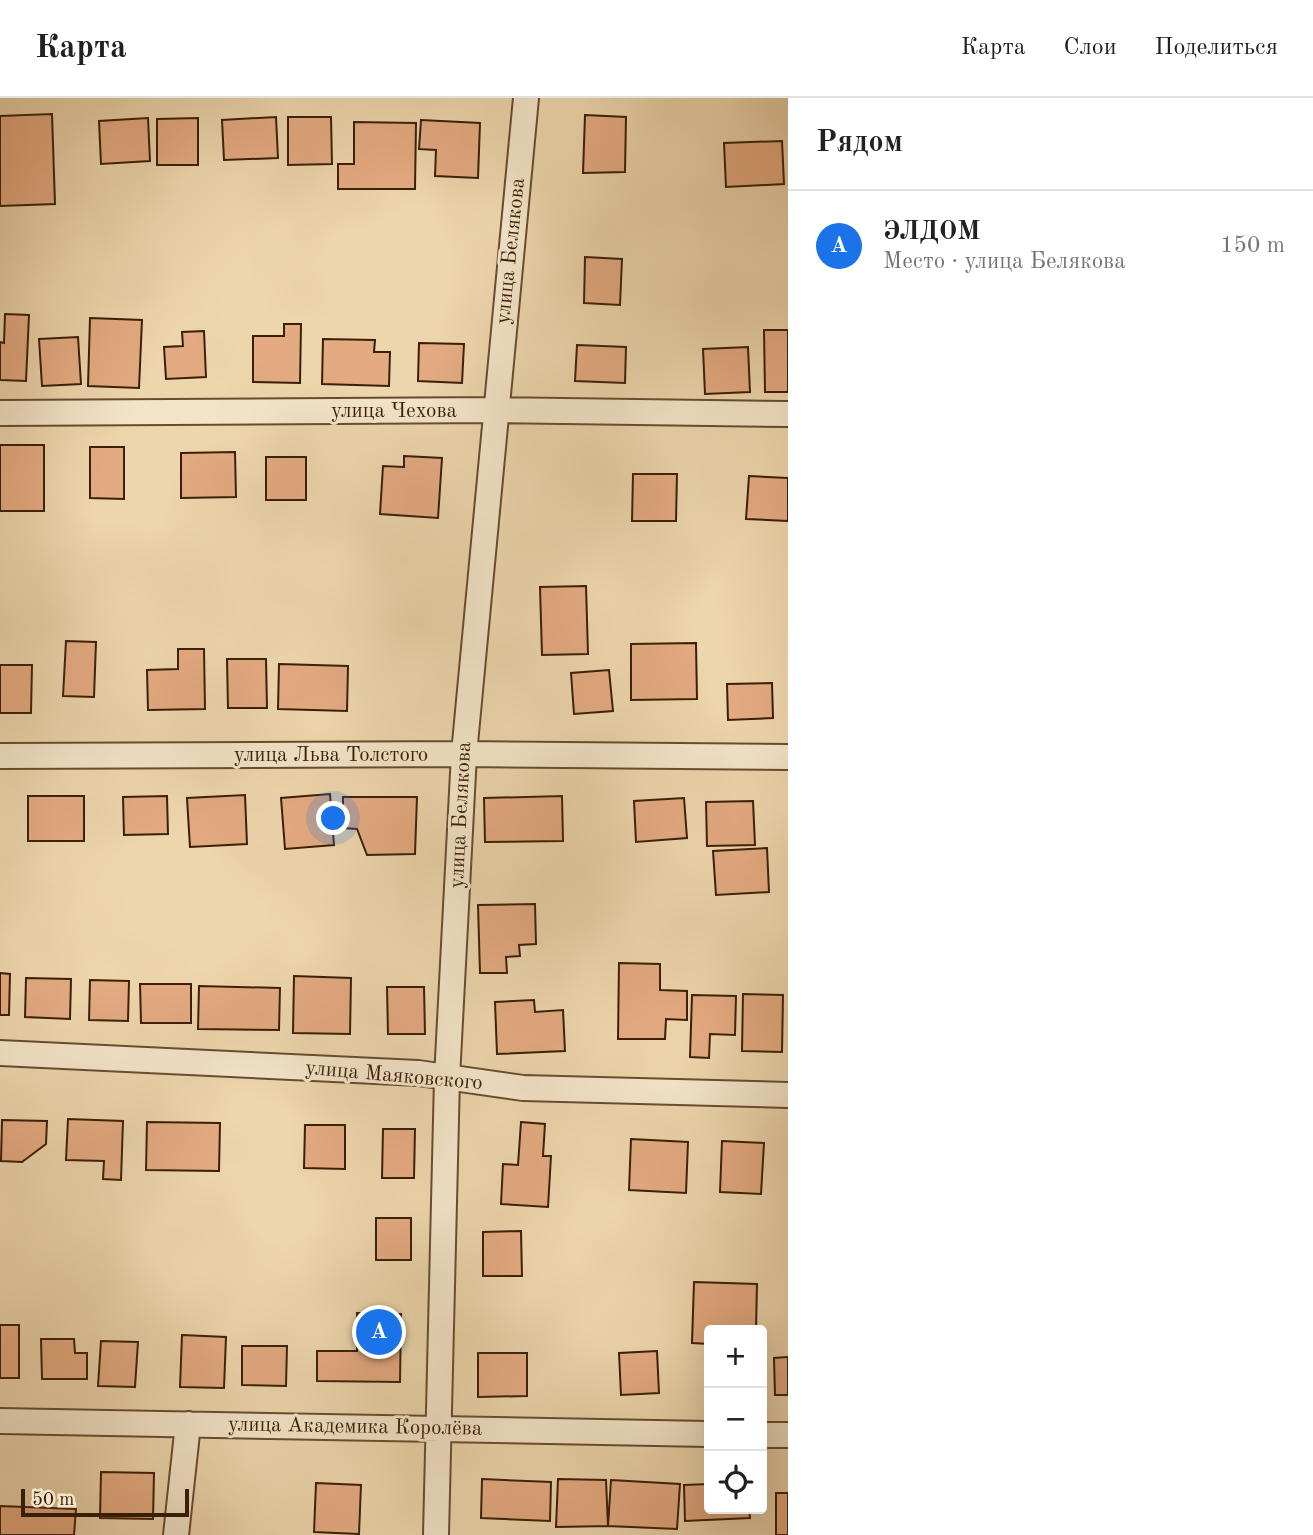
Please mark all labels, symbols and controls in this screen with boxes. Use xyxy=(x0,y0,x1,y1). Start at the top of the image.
text: Карта xyxy=(35,32,127,65)
text: Карта xyxy=(961,36,1026,60)
text: Слои xyxy=(1064,36,1117,60)
text: Поделиться xyxy=(1155,36,1278,60)
text: Рядом xyxy=(816,128,903,158)
street label: улица Белякова xyxy=(493,177,529,325)
text: ЭЛДОМ xyxy=(883,219,980,245)
text: A xyxy=(830,234,848,257)
text: 150 m xyxy=(1220,234,1285,257)
text: Место · улица Белякова xyxy=(883,250,1126,273)
street label: улица Чехова xyxy=(331,401,457,422)
street label: улица Белякова xyxy=(447,741,475,889)
street label: улица Льва Толстого xyxy=(234,745,428,766)
your location xyxy=(316,801,350,835)
street label: улица Маяковского xyxy=(304,1058,484,1094)
pin: A xyxy=(356,1306,402,1358)
map controls xyxy=(704,1325,767,1514)
button: + xyxy=(704,1325,767,1388)
button: − xyxy=(704,1388,767,1451)
street label: улица Академика Королёва xyxy=(228,1414,482,1440)
button: locate xyxy=(704,1451,767,1514)
scale bar xyxy=(21,1486,189,1518)
text: 50 m xyxy=(32,1491,74,1510)

